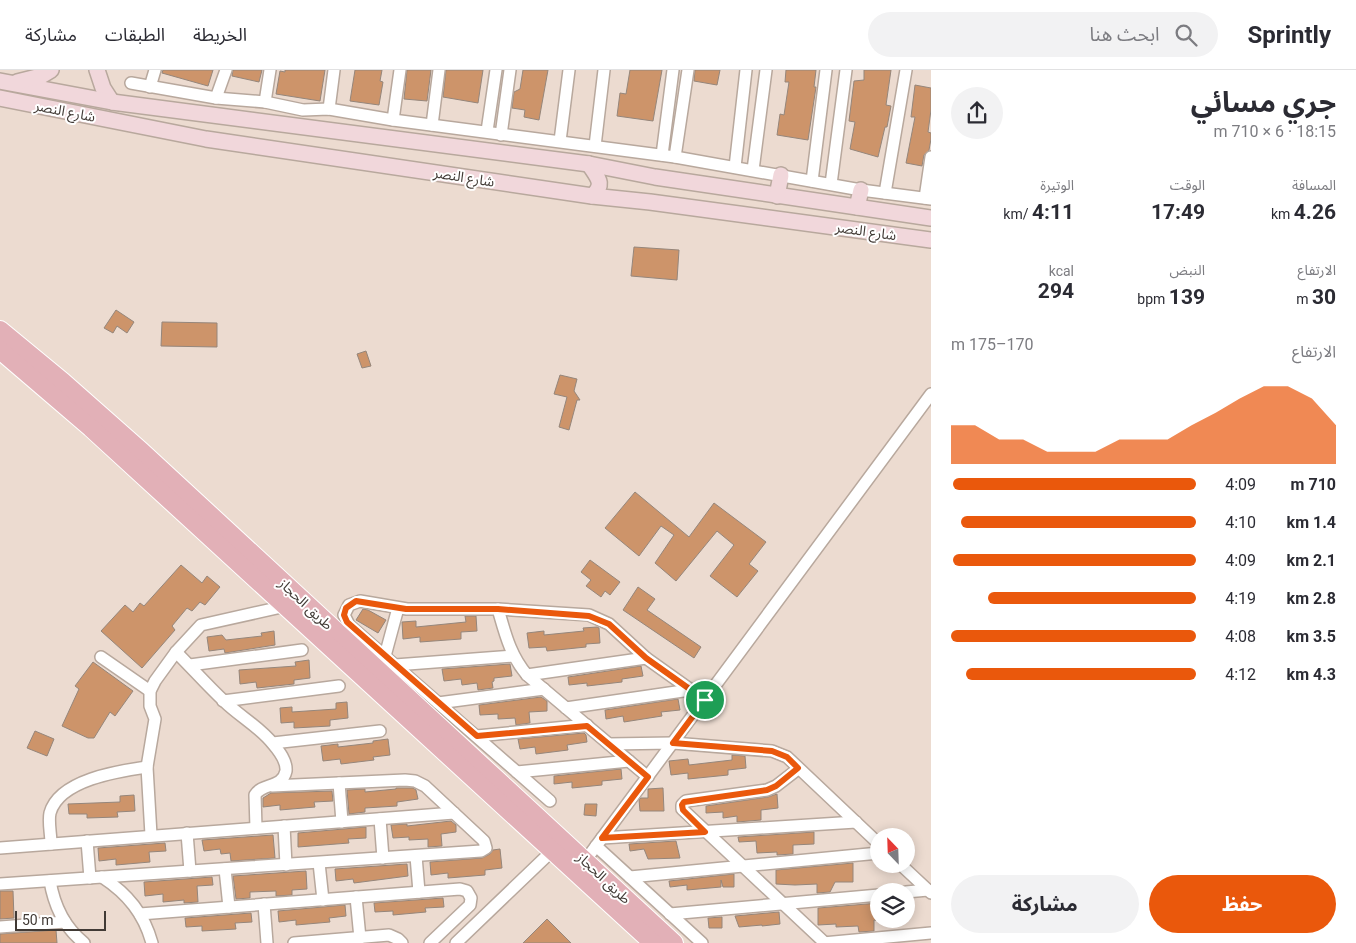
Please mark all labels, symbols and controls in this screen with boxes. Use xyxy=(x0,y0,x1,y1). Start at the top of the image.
search box xyxy=(868,12,1218,57)
icon: search xyxy=(1172,21,1200,49)
text: Sprintly xyxy=(1248,21,1331,49)
text: ابحث هنا xyxy=(1089,23,1160,46)
text: مشاركة xyxy=(25,24,77,45)
text: الطبقات xyxy=(105,24,165,45)
text: الخريطة xyxy=(193,24,247,45)
text: جري مسائي xyxy=(1191,86,1336,119)
button: share xyxy=(951,87,1003,139)
street label: شارع النصر xyxy=(32,97,97,128)
text: 18:15 · 6 × 710 m xyxy=(1214,122,1336,141)
street label: شارع النصر xyxy=(431,164,496,193)
text: الوتيرة xyxy=(1040,177,1074,193)
text: الوقت xyxy=(1170,177,1205,193)
text: المسافة xyxy=(1292,177,1336,193)
text: 4:11 xyxy=(1032,200,1074,224)
text: 17:49 xyxy=(1151,200,1205,224)
text: 4.26 xyxy=(1294,200,1336,224)
text: /km xyxy=(1003,206,1032,222)
text: km xyxy=(1271,206,1294,222)
street label: شارع النصر xyxy=(833,219,898,246)
text: النبض xyxy=(1169,262,1205,278)
text: الارتفاع xyxy=(1298,262,1336,278)
text: kcal xyxy=(1049,263,1074,279)
text: 294 xyxy=(1038,279,1074,303)
text: 139 xyxy=(1169,285,1205,309)
text: 30 xyxy=(1312,285,1336,309)
text: bpm xyxy=(1137,291,1169,307)
text: m xyxy=(1296,291,1312,307)
text: 170–175 m xyxy=(951,335,1033,354)
text: الارتفاع xyxy=(1292,342,1336,361)
text: 4:09 xyxy=(1225,475,1256,494)
text: 710 m xyxy=(1291,475,1336,494)
text: 4:10 xyxy=(1225,513,1256,532)
text: 1.4 km xyxy=(1287,513,1336,532)
text: 4:09 xyxy=(1225,551,1256,570)
text: 2.1 km xyxy=(1287,551,1336,570)
street label: طريق الحجاز xyxy=(274,574,336,634)
text: 4:19 xyxy=(1225,589,1256,608)
text: 2.8 km xyxy=(1287,589,1336,608)
text: 4:08 xyxy=(1225,627,1256,646)
text: 3.5 km xyxy=(1287,627,1336,646)
text: 4:12 xyxy=(1225,665,1256,684)
text: 4.3 km xyxy=(1287,665,1336,684)
pin xyxy=(684,679,726,721)
icon: arrive xyxy=(691,686,719,714)
north arrow xyxy=(870,828,915,872)
map controls xyxy=(870,828,915,928)
street label: طريق الحجاز xyxy=(572,848,634,908)
button: مشاركة xyxy=(951,875,1139,933)
button: حفظ xyxy=(1149,875,1336,933)
button: layers xyxy=(870,883,915,928)
scale bar xyxy=(15,908,106,931)
text: 50 m xyxy=(22,912,54,928)

